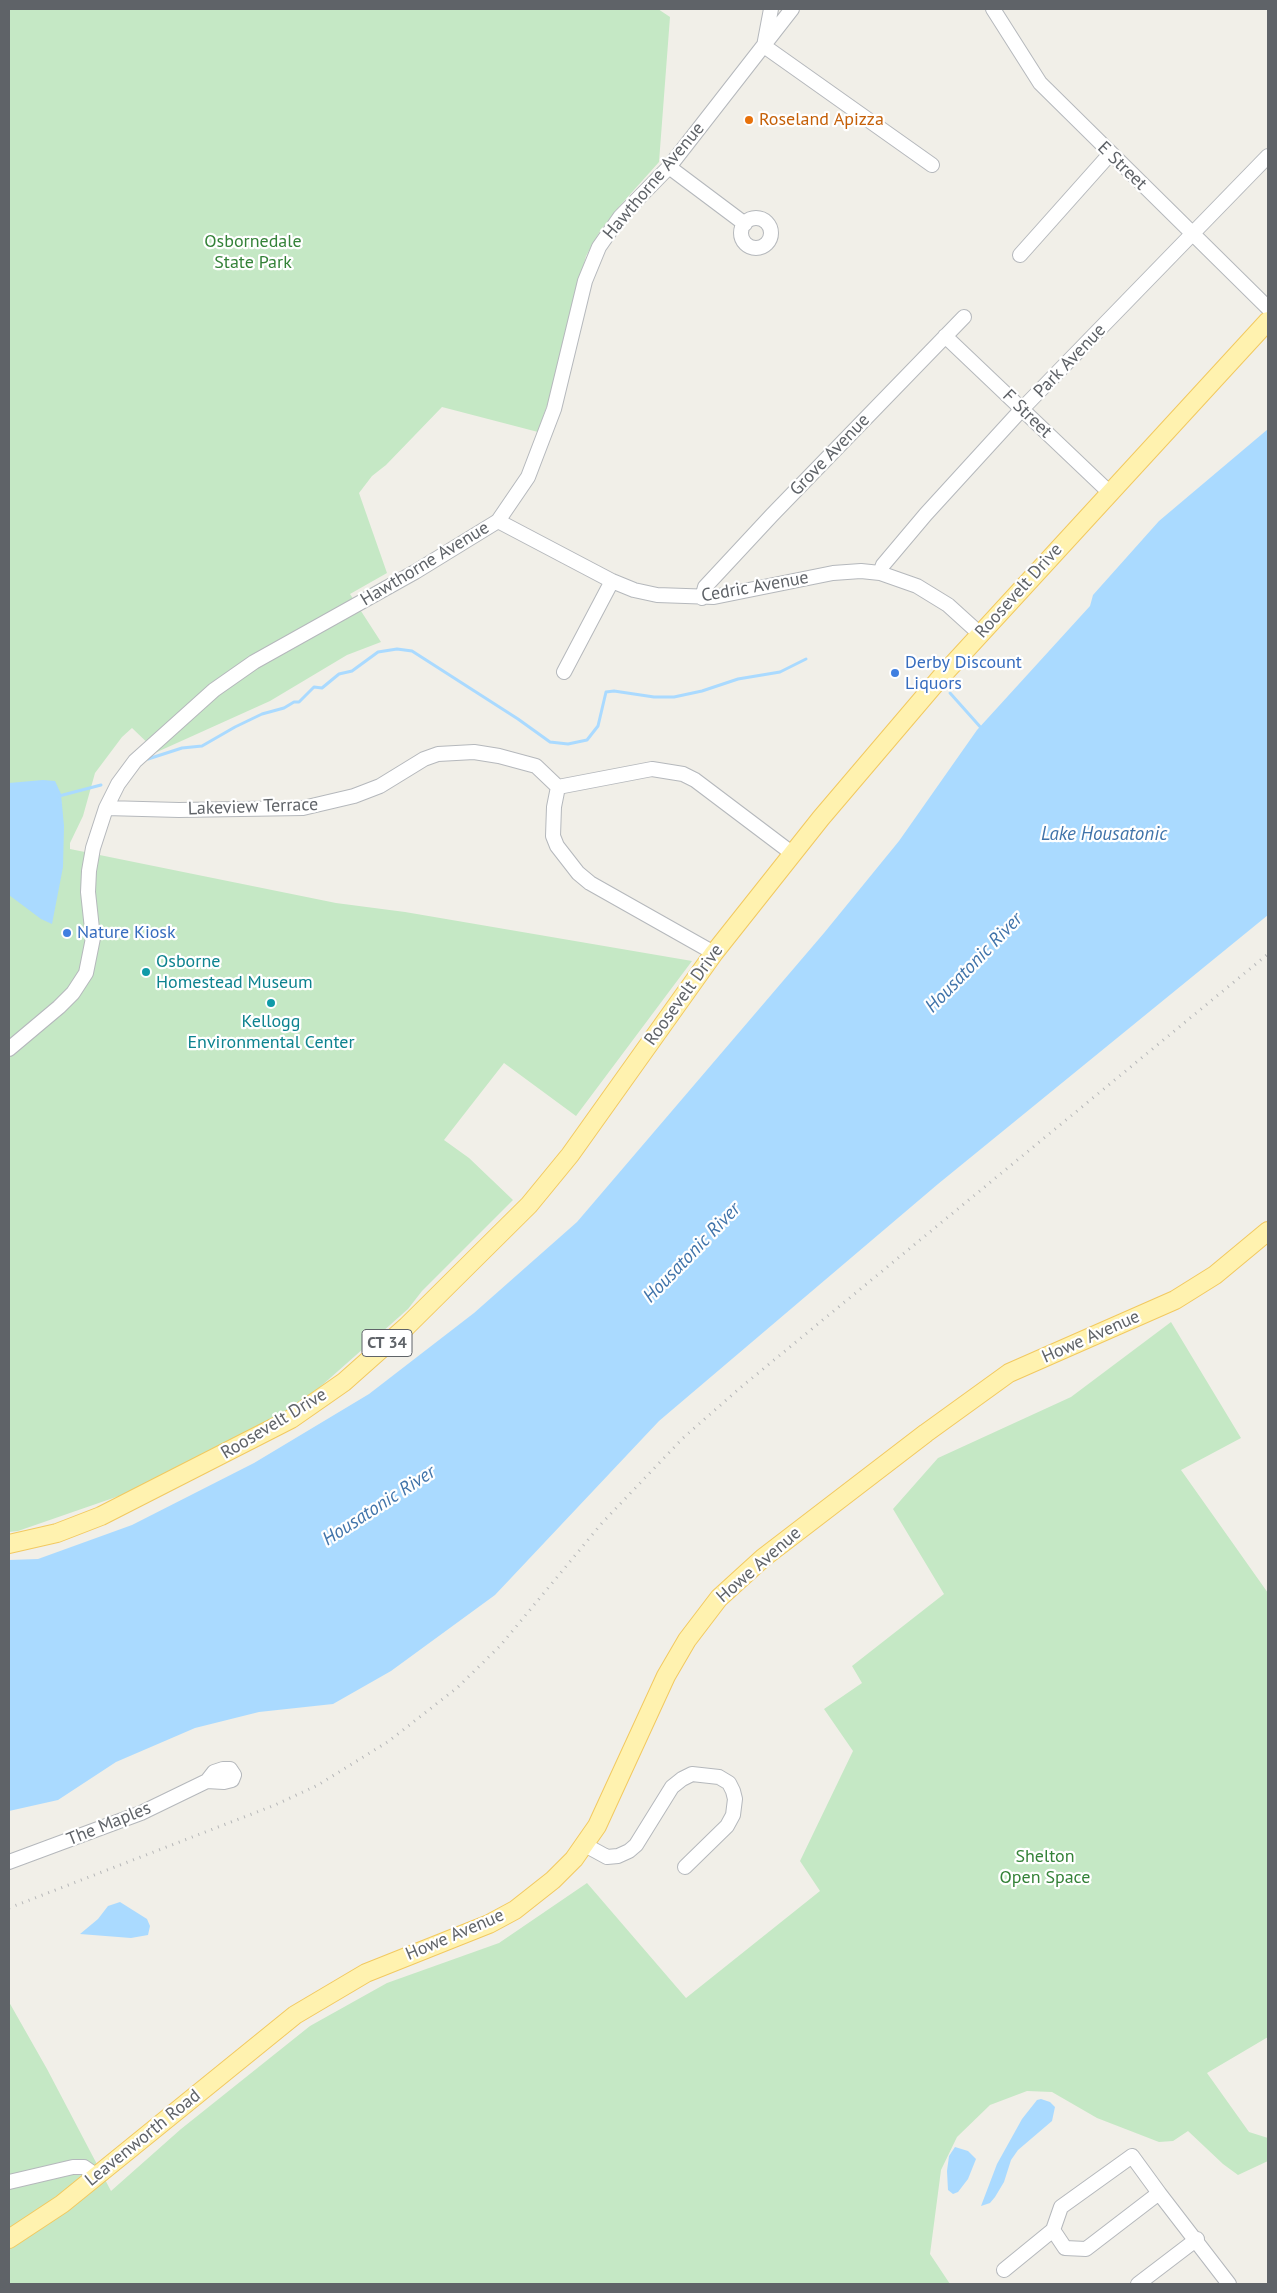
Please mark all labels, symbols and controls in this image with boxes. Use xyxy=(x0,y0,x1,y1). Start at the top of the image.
place label: Roseland Apizza xyxy=(759,109,884,131)
marker: Roseland Apizza xyxy=(743,114,755,126)
street label: Hawthorne Avenue xyxy=(599,118,709,244)
street label: E Street xyxy=(1093,137,1151,195)
park label: Osbornedale State Park xyxy=(204,231,302,274)
street label: Park Avenue xyxy=(1030,320,1110,402)
street label: F Street xyxy=(998,385,1056,443)
street label: Grove Avenue xyxy=(786,410,874,500)
street label: Hawthorne Avenue xyxy=(357,517,493,611)
street label: Roosevelt Drive xyxy=(971,539,1067,643)
street label: Cedric Avenue xyxy=(700,567,810,607)
place label: Derby Discount Liquors xyxy=(905,652,1022,694)
marker: Derby Discount Liquors xyxy=(889,667,901,679)
street label: Lakeview Terrace xyxy=(187,794,319,820)
water label: Lake Housatonic xyxy=(1041,824,1167,846)
water label: Housatonic River xyxy=(921,908,1027,1018)
place label: Nature Kiosk xyxy=(77,922,176,944)
marker: Nature Kiosk xyxy=(61,927,73,939)
street label: Roosevelt Drive xyxy=(640,940,728,1050)
place label: Osborne Homestead Museum xyxy=(156,951,313,994)
marker: Osborne Homestead Museum xyxy=(140,966,152,978)
marker: Kellogg Environmental Center xyxy=(265,997,277,1009)
place label: Kellogg Environmental Center xyxy=(187,1011,355,1054)
water label: Housatonic River xyxy=(639,1198,745,1308)
street label: Howe Avenue xyxy=(1039,1306,1143,1368)
road number: CT 34 xyxy=(362,1330,412,1356)
street label: Roosevelt Drive xyxy=(217,1384,331,1464)
water label: Housatonic River xyxy=(318,1461,440,1551)
street label: Howe Avenue xyxy=(712,1522,806,1608)
street label: The Maples xyxy=(64,1797,154,1851)
park label: Shelton Open Space xyxy=(1000,1846,1090,1888)
street label: Howe Avenue xyxy=(403,1905,507,1965)
street label: Leavenworth Road xyxy=(81,2085,205,2191)

